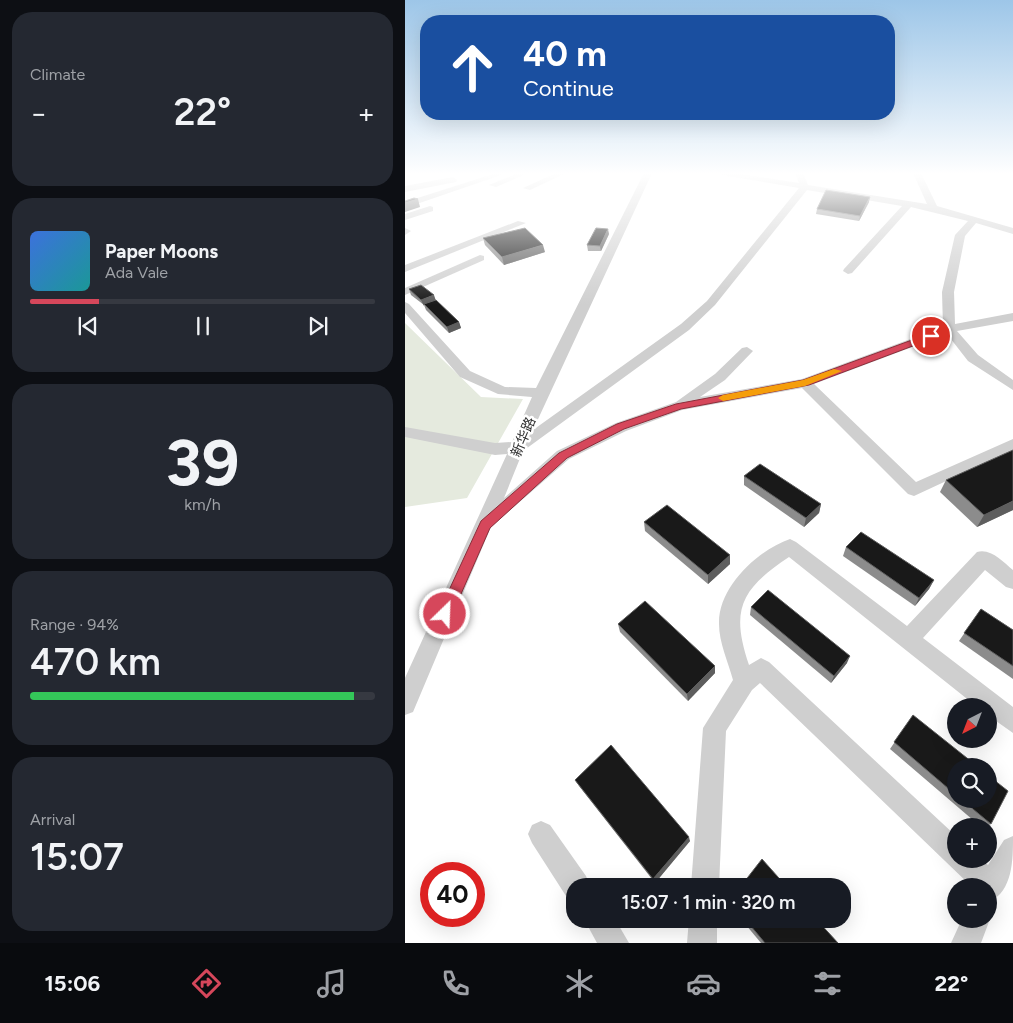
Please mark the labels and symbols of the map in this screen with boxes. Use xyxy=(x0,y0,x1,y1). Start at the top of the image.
pin xyxy=(910,315,952,357)
street label: 新华路 xyxy=(507,415,539,460)
position arrow xyxy=(418,587,470,639)
north arrow xyxy=(947,698,997,748)
speed limit sign: 40 xyxy=(420,862,485,927)

